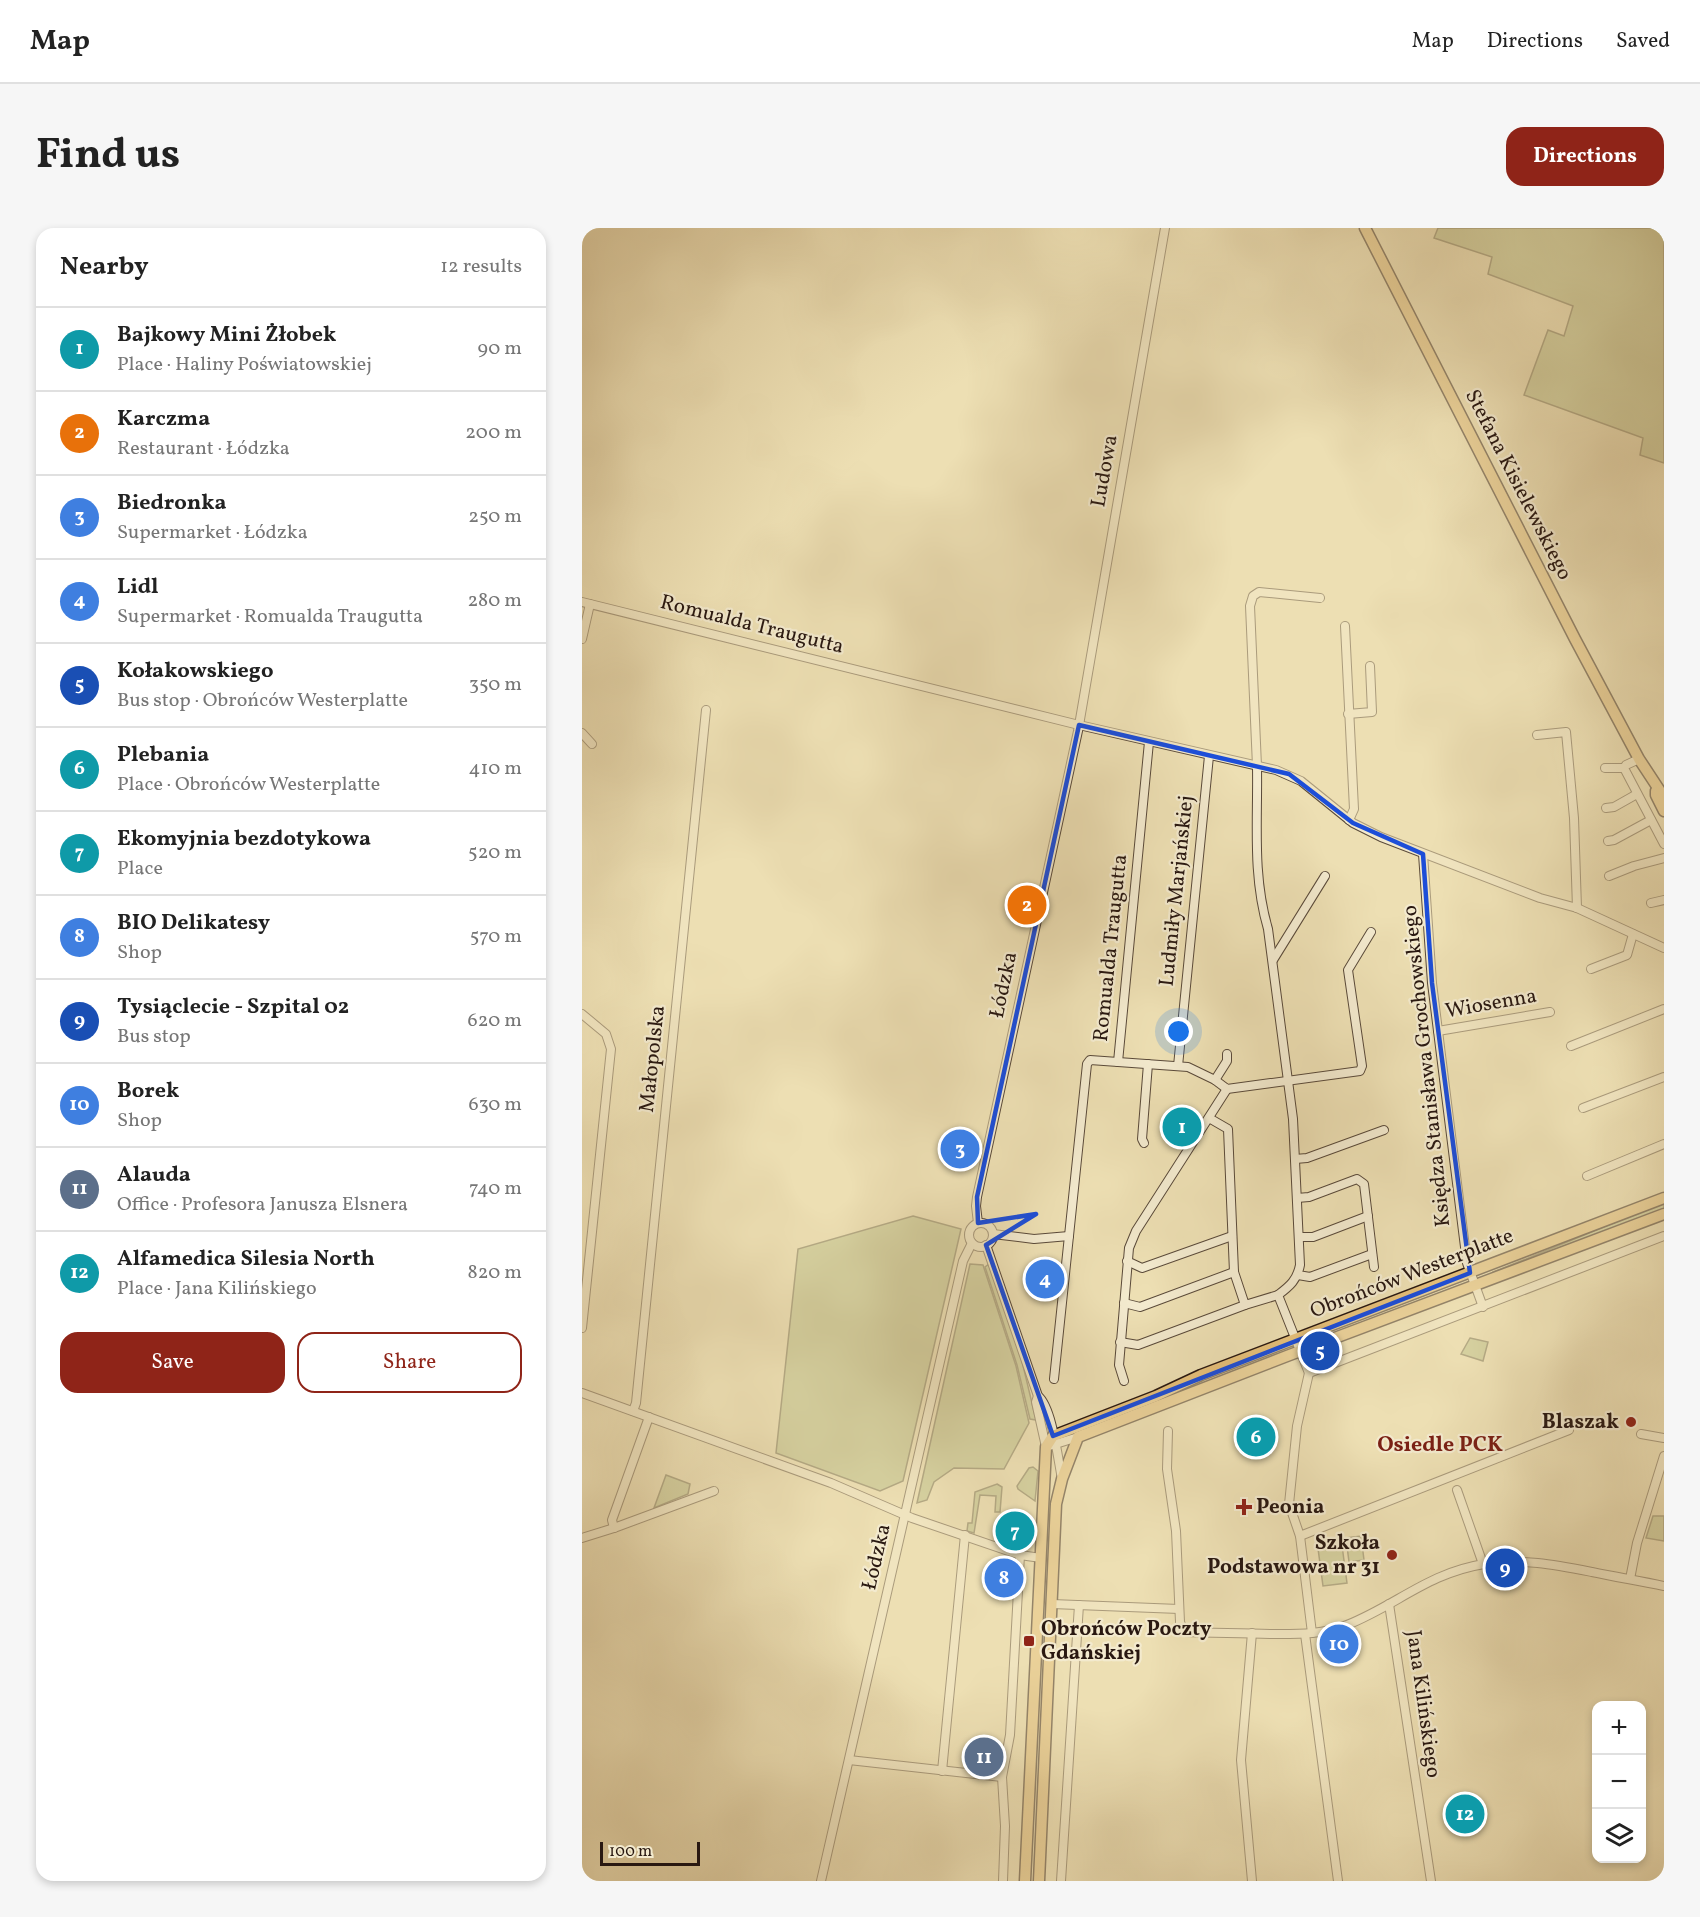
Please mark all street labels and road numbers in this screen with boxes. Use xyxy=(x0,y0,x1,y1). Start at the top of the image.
street label: Stefana Kisielewskiego xyxy=(1457,385,1579,585)
street label: Ludowa xyxy=(1084,432,1126,510)
street label: Romualda Traugutta xyxy=(657,588,847,662)
street label: Ludmiły Marjańskiej xyxy=(1153,794,1201,988)
street label: Romualda Traugutta xyxy=(1087,853,1135,1043)
street label: Księdza Stanisława Grochowskiego xyxy=(1396,904,1458,1228)
street label: Łódzka xyxy=(983,949,1025,1021)
street label: Wiosenna xyxy=(1443,982,1539,1026)
street label: Małopolska xyxy=(633,1004,673,1114)
street label: Obrońców Westerplatte xyxy=(1306,1222,1518,1326)
street label: Łódzka xyxy=(855,1521,899,1593)
street label: Jana Kilińskiego xyxy=(1398,1628,1448,1780)

